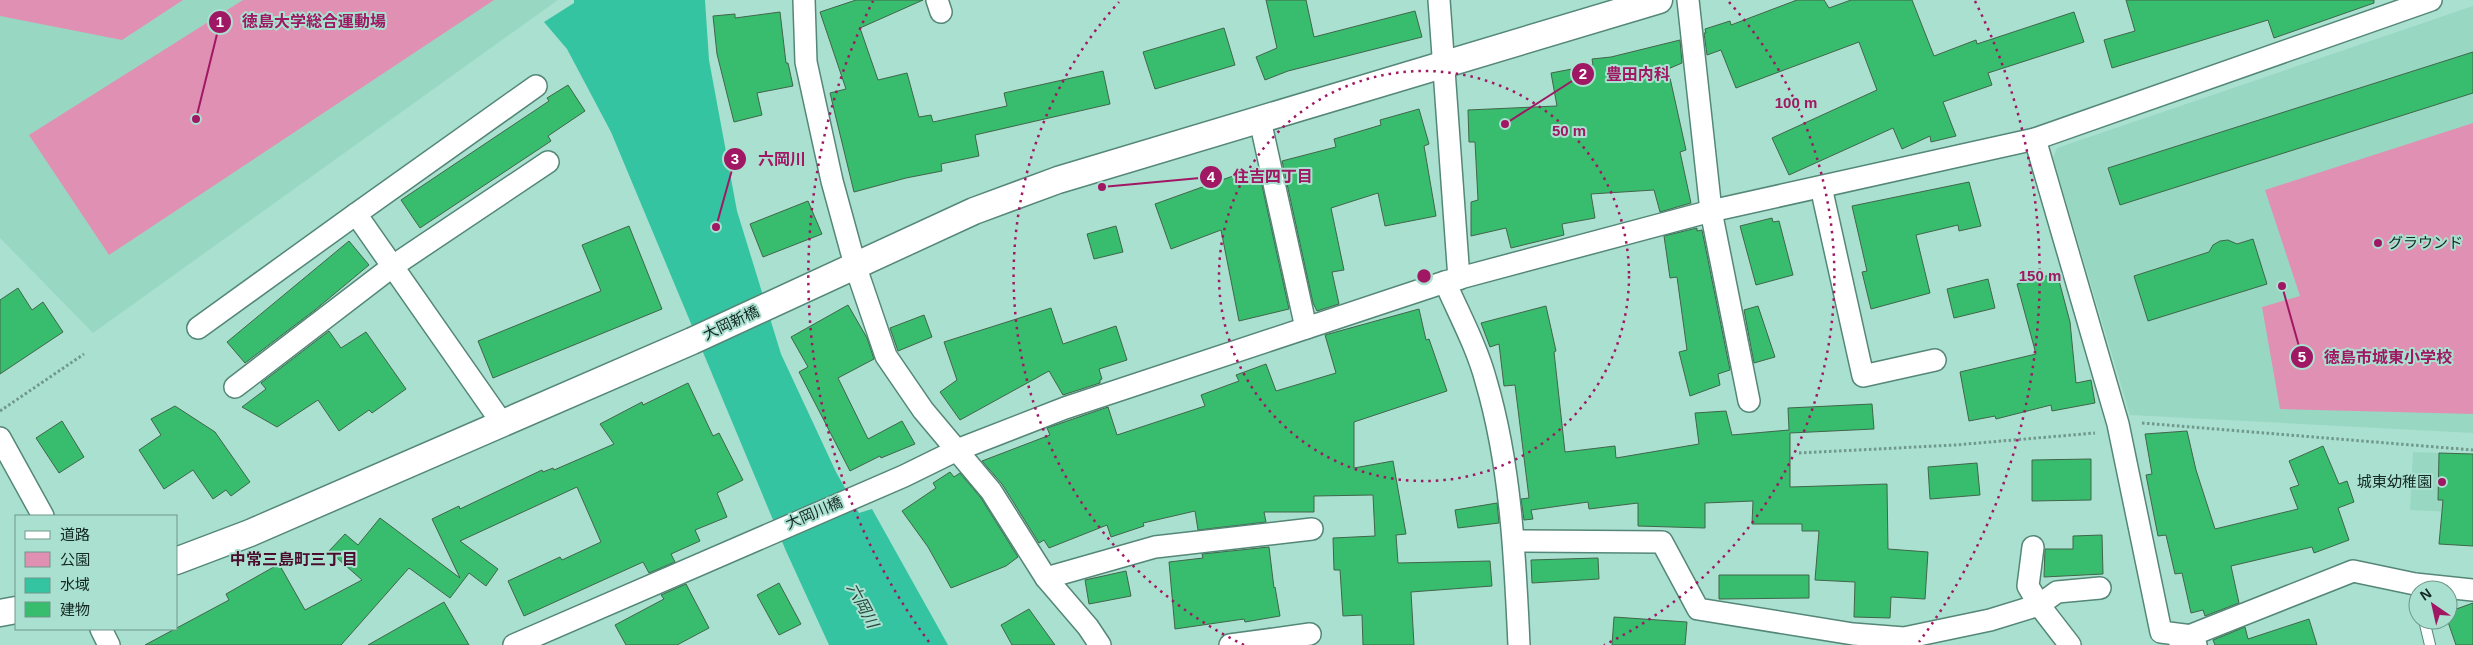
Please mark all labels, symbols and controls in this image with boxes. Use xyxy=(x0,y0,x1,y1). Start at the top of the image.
callout: 徳島大学総合運動場 xyxy=(207,6,396,37)
text: 徳島大学総合運動場 xyxy=(242,12,386,30)
text: 1 xyxy=(216,13,224,30)
callout: 豊田内科 xyxy=(1571,58,1680,89)
text: 2 xyxy=(1579,65,1587,82)
text: 豊田内科 xyxy=(1606,66,1670,83)
text: 100 m xyxy=(1775,94,1817,111)
text: 50 m xyxy=(1552,122,1586,139)
callout: 六岡川 xyxy=(723,143,816,174)
text: 3 xyxy=(731,150,739,167)
text: 六岡川 xyxy=(758,151,806,168)
callout: 住吉四丁目 xyxy=(1198,161,1323,192)
text: 4 xyxy=(1207,168,1216,185)
text: 住吉四丁目 xyxy=(1232,168,1313,185)
place label: グラウンド xyxy=(2388,234,2463,251)
marker: グラウンド xyxy=(2372,237,2384,249)
centre of rings xyxy=(1415,267,1433,285)
text: 150 m xyxy=(2019,267,2061,284)
street label: 大岡新橋 xyxy=(700,302,762,343)
callout: 徳島市城東小学校 xyxy=(2289,342,2462,373)
text: 5 xyxy=(2298,348,2306,365)
text: 徳島市城東小学校 xyxy=(2324,348,2452,366)
place label: 城東幼稚園 xyxy=(2357,473,2432,490)
marker: 城東幼稚園 xyxy=(2436,476,2448,488)
street label: 大岡川橋 xyxy=(783,493,845,532)
legend xyxy=(15,515,178,630)
text: 道路 xyxy=(60,526,90,543)
text: 公園 xyxy=(60,551,90,568)
district label: 中常三島町三丁目 xyxy=(230,551,358,568)
text: 水域 xyxy=(60,576,90,593)
water label: 六岡川 xyxy=(844,580,882,632)
north arrow xyxy=(2408,580,2458,630)
text: N xyxy=(2417,585,2434,604)
text: 建物 xyxy=(60,601,90,618)

